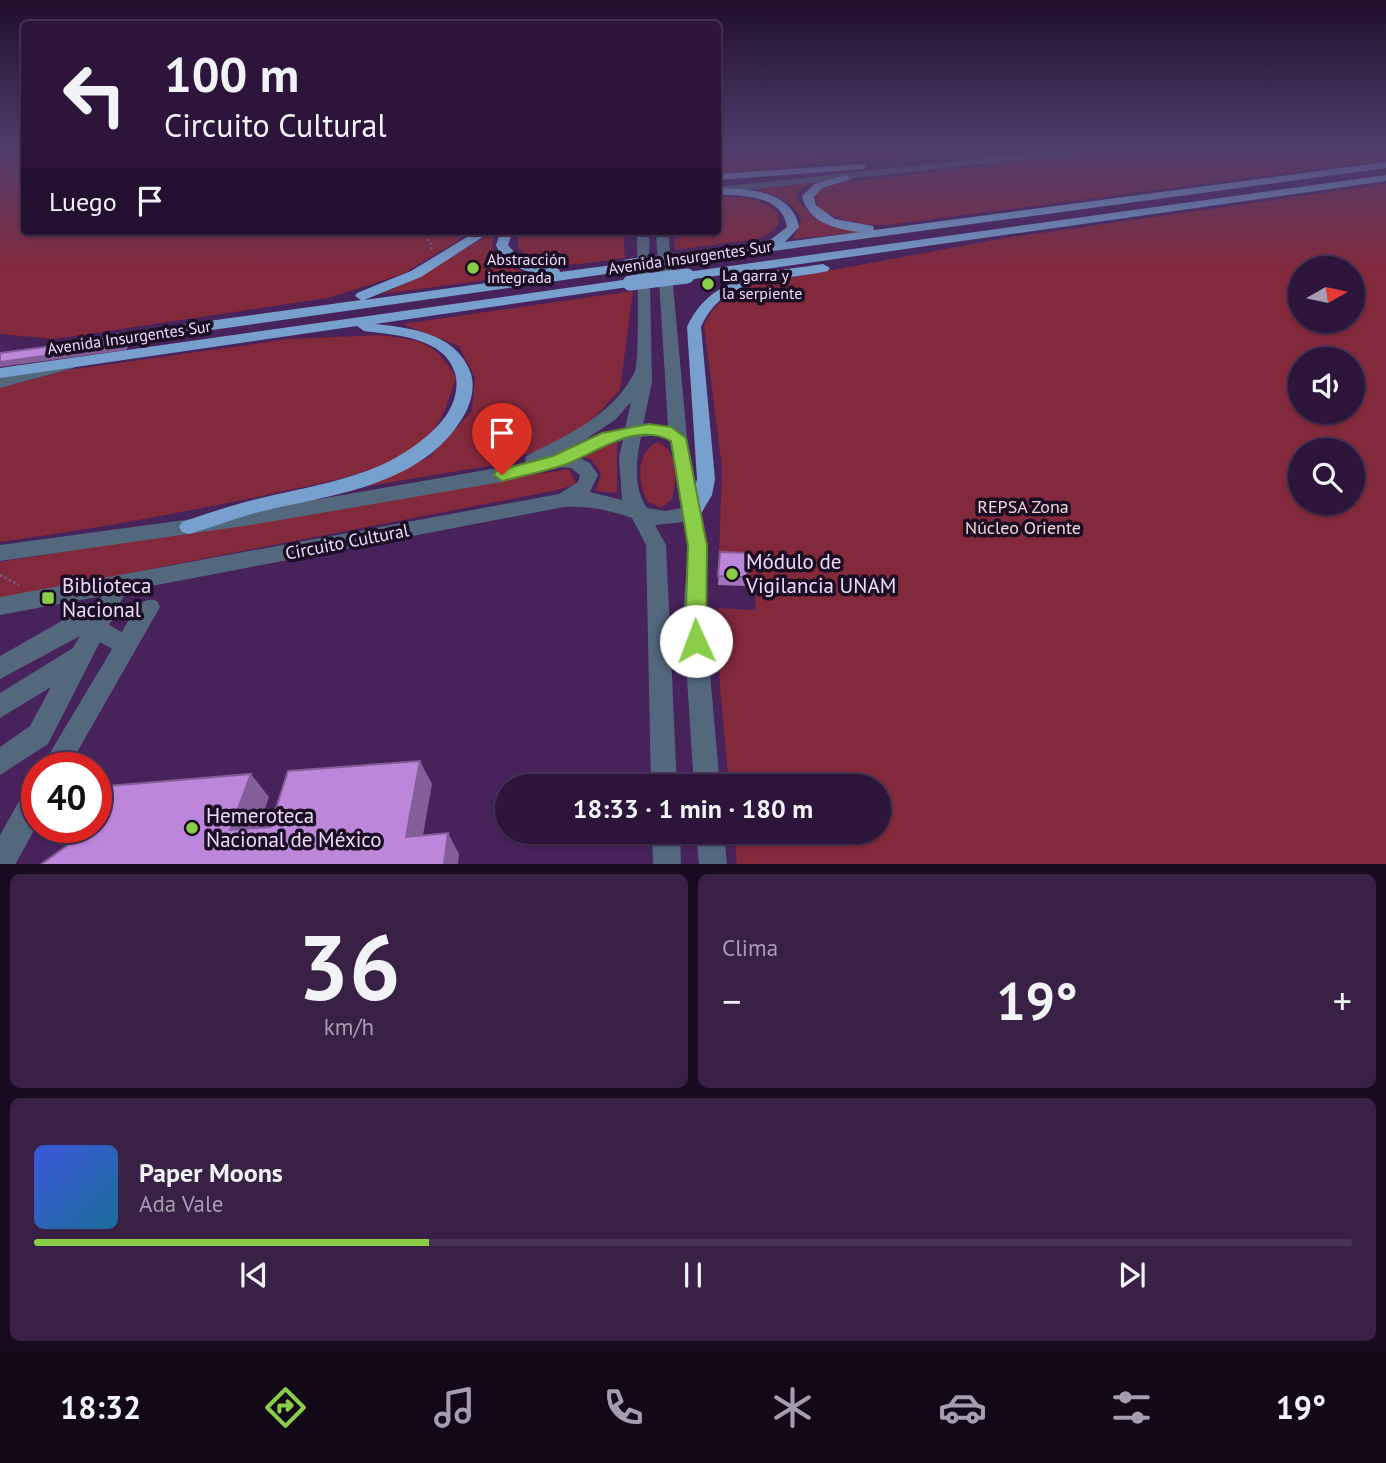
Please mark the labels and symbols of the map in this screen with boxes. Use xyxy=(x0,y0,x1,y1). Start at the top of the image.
street label: Avenida Insurgentes Sur xyxy=(607,236,774,278)
place label: Abstracción integrada xyxy=(487,249,566,287)
north arrow xyxy=(1288,256,1365,332)
marker: Abstracción integrada xyxy=(465,260,481,276)
place label: La garra y la serpiente xyxy=(722,265,802,303)
marker: La garra y la serpiente xyxy=(700,276,716,292)
street label: Avenida Insurgentes Sur xyxy=(46,316,213,358)
pin xyxy=(472,403,532,475)
park label: REPSA Zona Núcleo Oriente xyxy=(965,495,1081,539)
street label: Circuito Cultural xyxy=(283,518,411,565)
place label: Módulo de Vigilancia UNAM xyxy=(745,548,896,599)
marker: Módulo de Vigilancia UNAM xyxy=(724,566,740,582)
place label: Biblioteca Nacional xyxy=(62,572,151,623)
marker: Biblioteca Nacional xyxy=(40,590,56,606)
position arrow xyxy=(659,604,733,678)
speed limit sign: 40 xyxy=(21,752,112,843)
place label: Hemeroteca Nacional de México xyxy=(206,802,382,853)
marker: Hemeroteca Nacional de México xyxy=(184,820,200,836)

